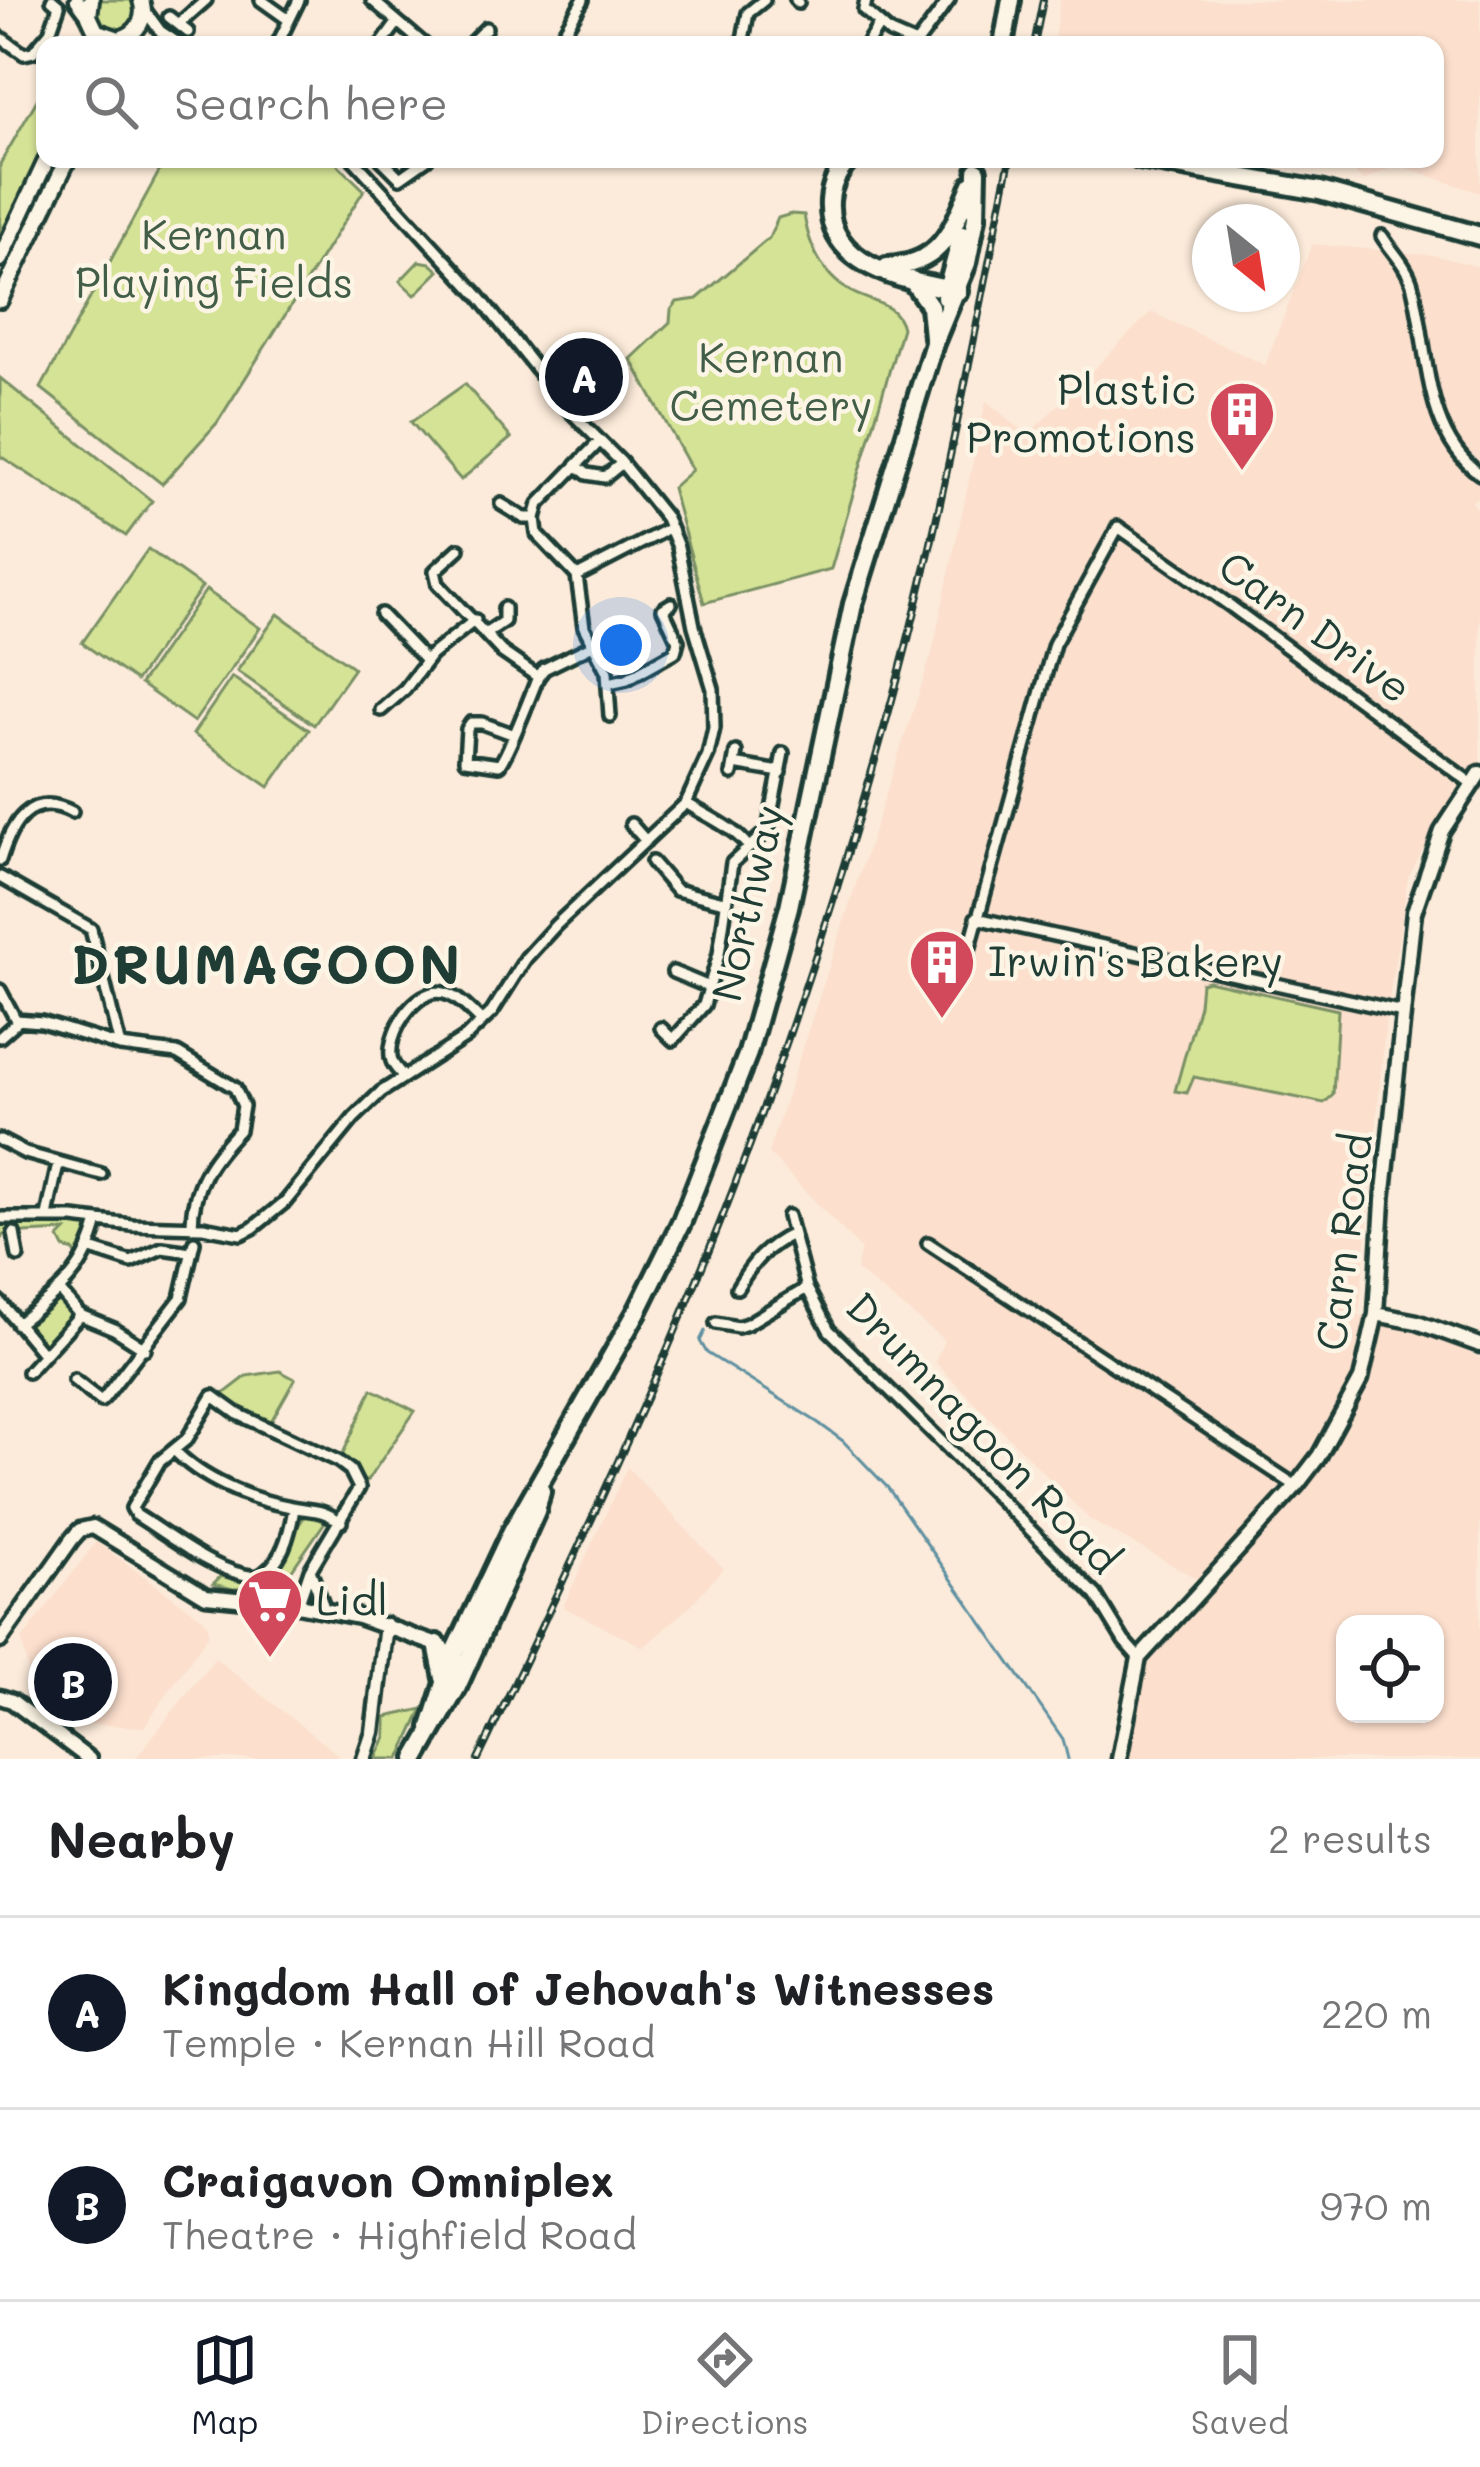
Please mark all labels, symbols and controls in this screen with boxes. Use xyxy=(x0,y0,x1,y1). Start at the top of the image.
search box xyxy=(36,36,1444,168)
icon: search xyxy=(78,69,144,135)
text: Search here xyxy=(174,73,448,131)
north arrow xyxy=(1192,204,1300,312)
park label: Kernan Playing Fields xyxy=(75,206,353,309)
park label: Kernan Cemetery xyxy=(670,329,872,432)
pin: A xyxy=(545,332,623,422)
place label: Plastic Promotions xyxy=(966,361,1196,464)
building icon: Plastic Promotions xyxy=(1207,379,1277,473)
street label: Carn Drive xyxy=(1209,537,1423,714)
your location xyxy=(591,615,651,675)
street label: Northway xyxy=(697,799,796,1006)
district label: DRUMAGOON xyxy=(71,927,463,998)
building icon: Irwin's Bakery xyxy=(907,927,977,1021)
place label: Irwin's Bakery xyxy=(988,933,1283,988)
street label: Carn Road xyxy=(1302,1130,1383,1354)
street label: Drumnagoon Road xyxy=(835,1279,1133,1585)
supermarket icon: Lidl xyxy=(235,1566,305,1660)
place label: Lidl xyxy=(316,1572,388,1627)
map controls xyxy=(1336,1615,1444,1723)
button: locate xyxy=(1336,1615,1444,1723)
pin: B xyxy=(34,1637,112,1727)
text: Nearby xyxy=(48,1804,235,1871)
text: 2 results xyxy=(1268,1812,1432,1863)
text: Kingdom Hall of Jehovah's Witnesses xyxy=(162,1958,994,2016)
text: A xyxy=(73,1987,101,2038)
text: 220 m xyxy=(1321,1987,1432,2038)
text: Temple · Kernan Hill Road xyxy=(162,2016,655,2067)
text: Craigavon Omniplex xyxy=(162,2150,614,2208)
text: B xyxy=(74,2179,100,2230)
text: 970 m xyxy=(1320,2179,1432,2230)
text: Theatre · Highfield Road xyxy=(162,2208,637,2259)
tab: Map xyxy=(191,2327,258,2442)
tab: Directions xyxy=(641,2327,808,2442)
tab: Saved xyxy=(1191,2327,1289,2442)

